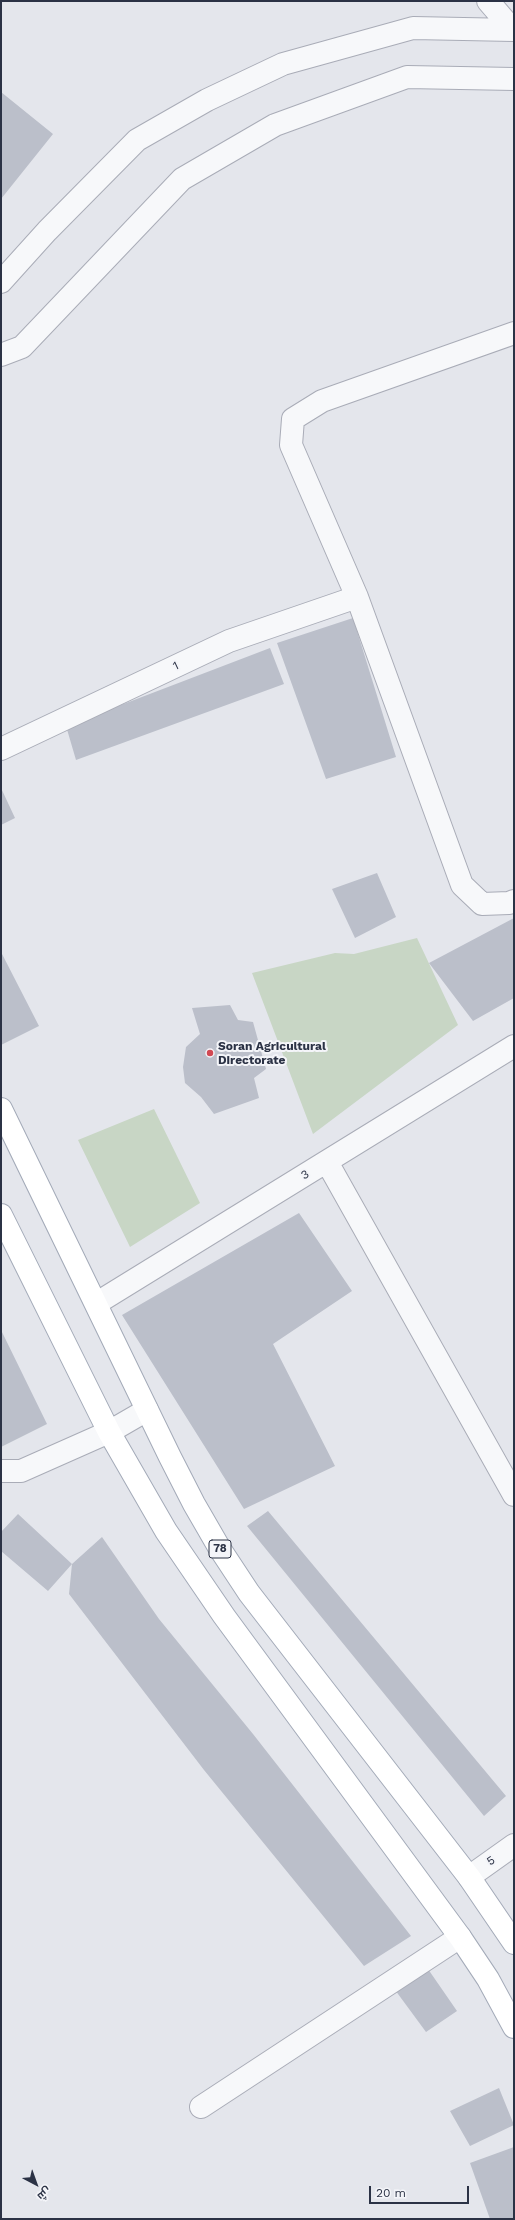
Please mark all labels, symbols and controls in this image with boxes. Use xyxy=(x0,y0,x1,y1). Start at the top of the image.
street label: 1 xyxy=(171,658,181,674)
place label: Soran Agricultural Directorate xyxy=(218,1039,326,1067)
marker: Soran Agricultural Directorate xyxy=(205,1048,215,1058)
street label: 3 xyxy=(298,1167,312,1183)
road number: 78 xyxy=(209,1540,231,1558)
street label: 5 xyxy=(484,1853,498,1869)
north arrow xyxy=(16,2164,56,2204)
scale bar xyxy=(371,2178,471,2204)
text: ش xyxy=(35,2184,54,2203)
text: 20 m xyxy=(376,2186,406,2200)

